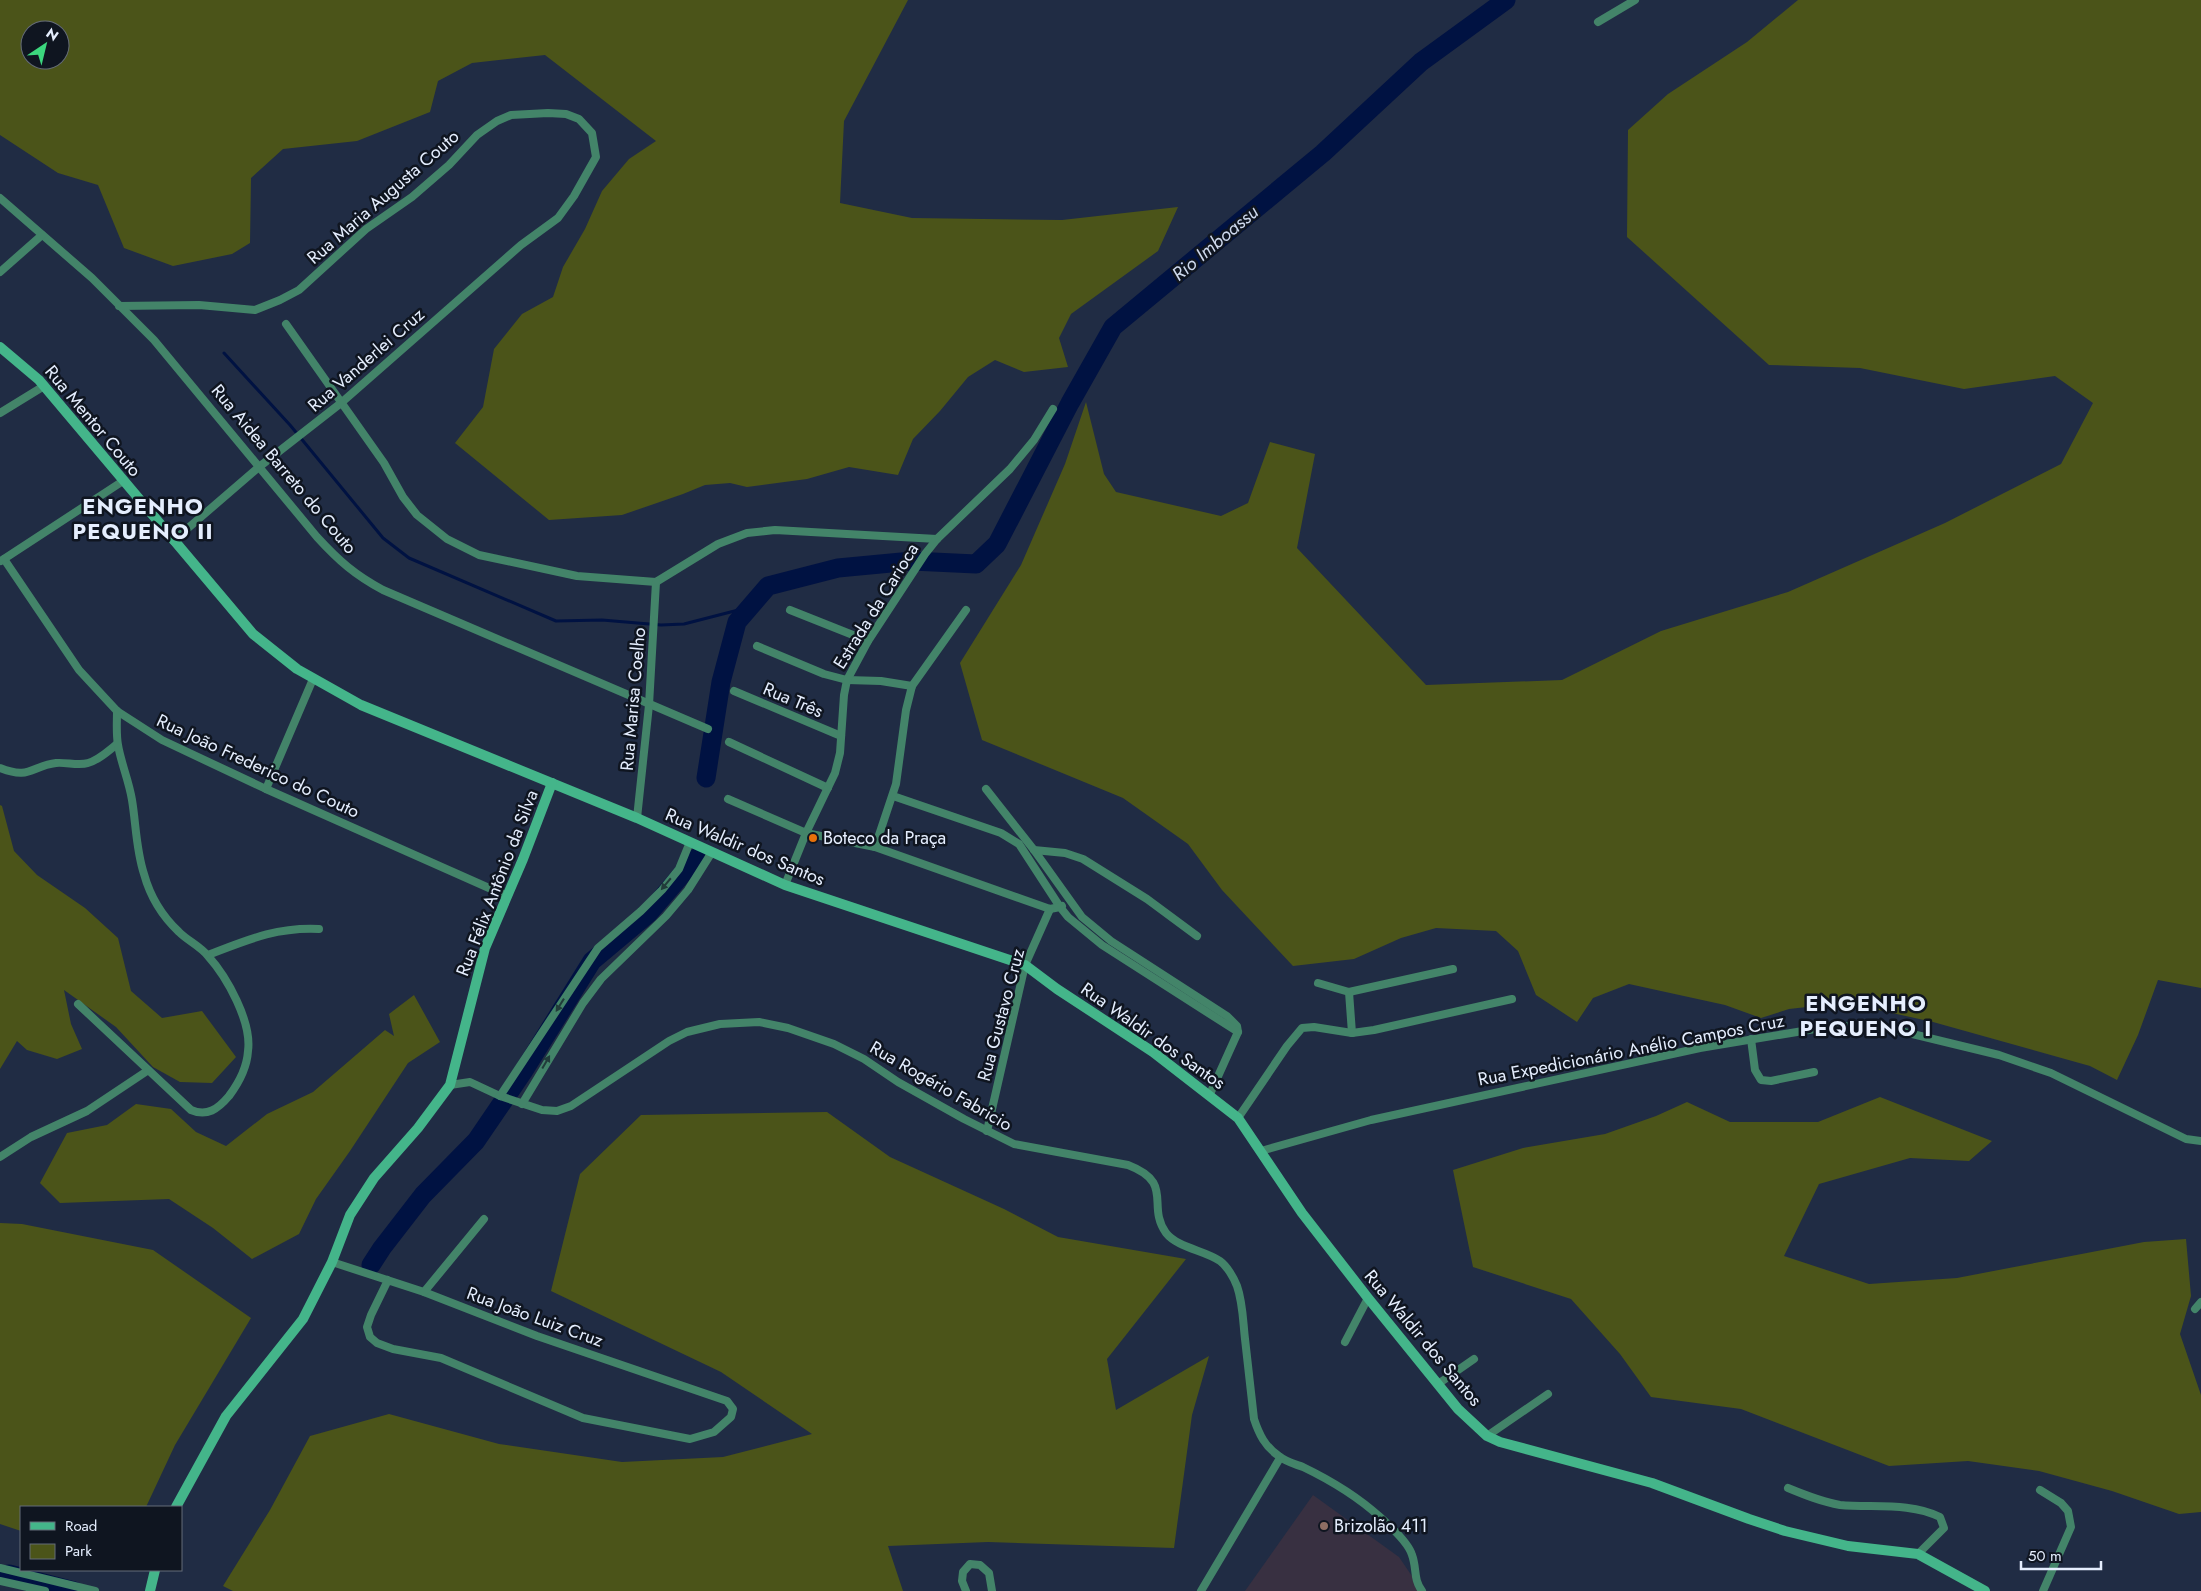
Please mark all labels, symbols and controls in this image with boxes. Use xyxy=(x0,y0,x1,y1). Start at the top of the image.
north arrow xyxy=(20,20,70,70)
text: N xyxy=(42,23,63,46)
street label: Rua Maria Augusta Couto xyxy=(301,124,465,270)
water label: Rio Imboassu xyxy=(1166,199,1264,287)
street label: Rua Vanderlei Cruz xyxy=(302,301,431,418)
street label: Rua Mentor Couto xyxy=(39,360,148,482)
street label: Rua Aidea Barreto do Couto xyxy=(205,378,363,560)
district label: ENGENHO PEQUENO II xyxy=(73,490,213,547)
street label: Estrada da Carioca xyxy=(827,538,925,674)
street label: Rua Marisa Coelho xyxy=(614,626,652,772)
street label: Rua Três xyxy=(759,676,827,724)
street label: Rua João Frederico do Couto xyxy=(152,708,364,825)
street label: Rua Félix Antônio da Silva xyxy=(449,786,545,980)
street label: Rua Waldir dos Santos xyxy=(661,802,829,892)
place label: Boteco da Praça xyxy=(823,825,946,851)
marker: Boteco da Praça xyxy=(807,832,819,844)
one-way arrow xyxy=(661,878,672,891)
street label: Rua Gustavo Cruz xyxy=(971,945,1031,1084)
street label: Rua Waldir dos Santos xyxy=(1075,976,1231,1096)
district label: ENGENHO PEQUENO I xyxy=(1800,987,1932,1044)
one-way arrow xyxy=(555,999,564,1012)
street label: Rua Expedicionário Anélio Campos Cruz xyxy=(1476,1007,1787,1092)
street label: Rua Rogério Fabricio xyxy=(865,1035,1017,1137)
one-way arrow xyxy=(542,1054,550,1069)
street label: Rua Waldir dos Santos xyxy=(1358,1264,1488,1412)
street label: Rua João Luiz Cruz xyxy=(463,1280,608,1354)
legend xyxy=(20,1506,182,1571)
place label: Brizolão 411 xyxy=(1334,1513,1428,1539)
text: Road xyxy=(65,1515,97,1537)
marker: Brizolão 411 xyxy=(1318,1520,1330,1532)
scale bar xyxy=(2021,1538,2101,1570)
text: Park xyxy=(65,1540,92,1562)
text: 50 m xyxy=(2028,1545,2062,1567)

